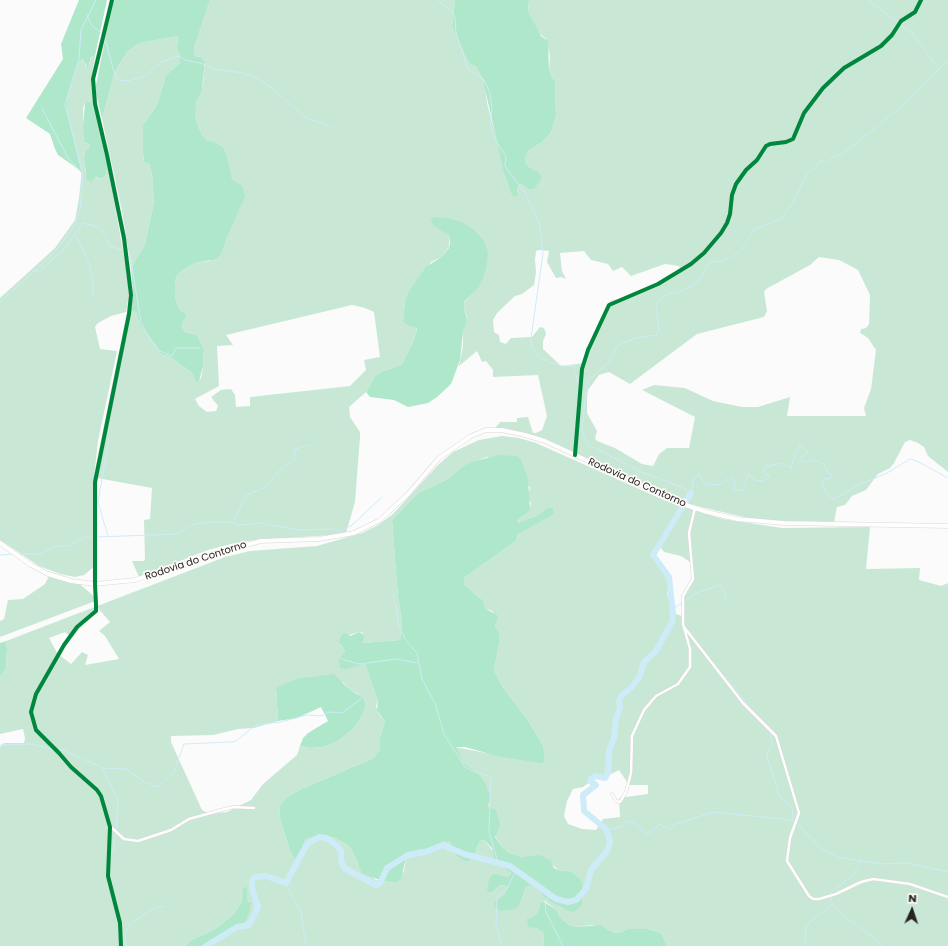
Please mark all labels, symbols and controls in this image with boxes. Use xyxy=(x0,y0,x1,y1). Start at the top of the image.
street label: Rodovia do Contorno xyxy=(586,456,688,510)
street label: Rodovia do Contorno xyxy=(144,539,248,583)
north arrow xyxy=(892,890,932,930)
text: N xyxy=(908,890,917,906)

